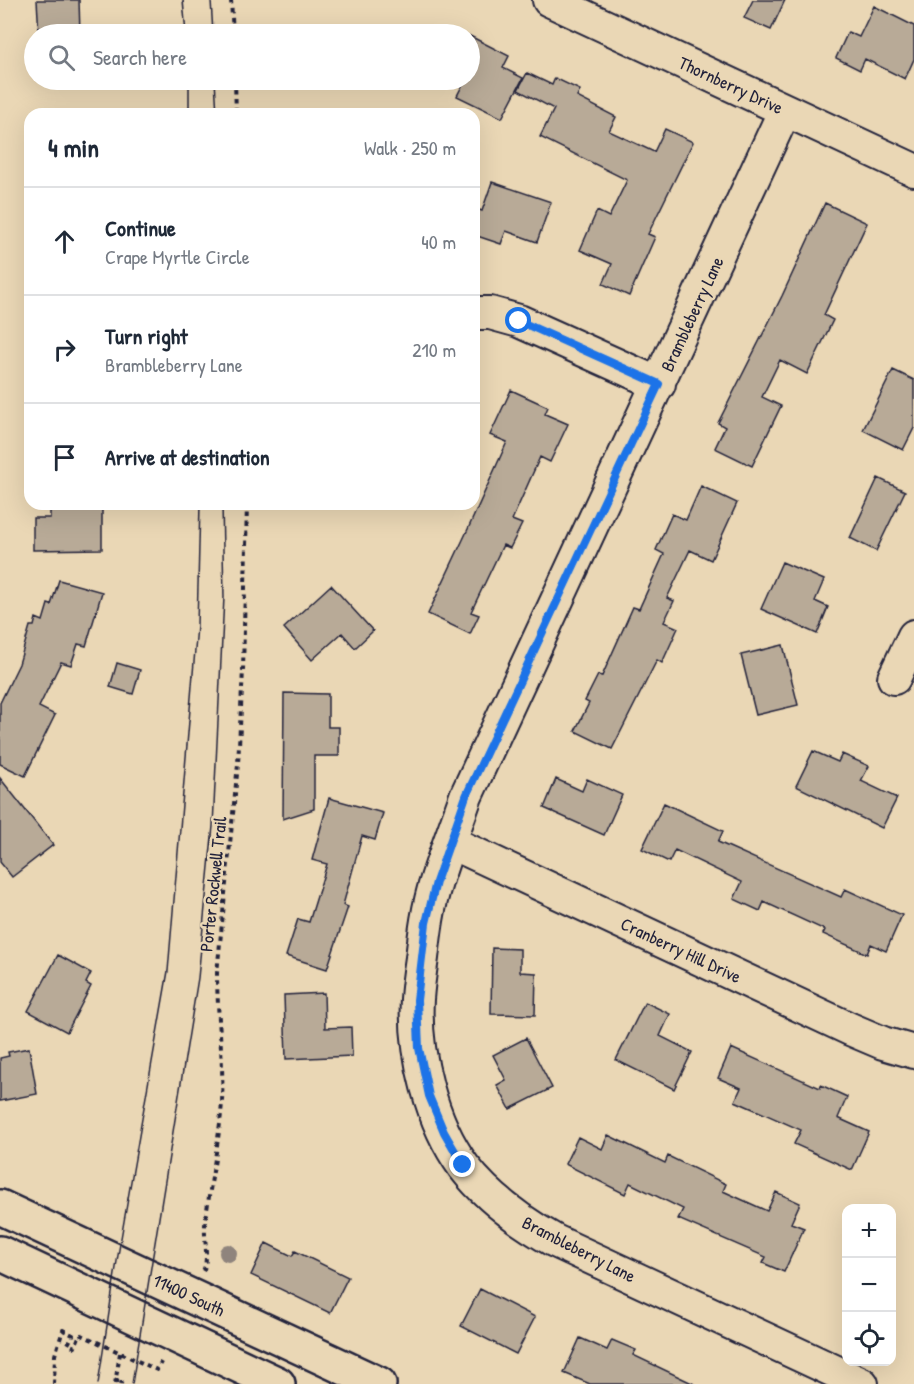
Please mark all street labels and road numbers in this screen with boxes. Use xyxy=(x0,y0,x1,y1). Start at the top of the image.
street label: Thornberry Drive xyxy=(675,50,787,120)
street label: Brambleberry Lane xyxy=(654,253,730,375)
street label: Porter Rockwell Trail xyxy=(193,815,233,953)
street label: Cranberry Hill Drive xyxy=(617,911,745,989)
street label: Brambleberry Lane xyxy=(518,1210,640,1288)
street label: 11400 South xyxy=(149,1267,229,1323)

